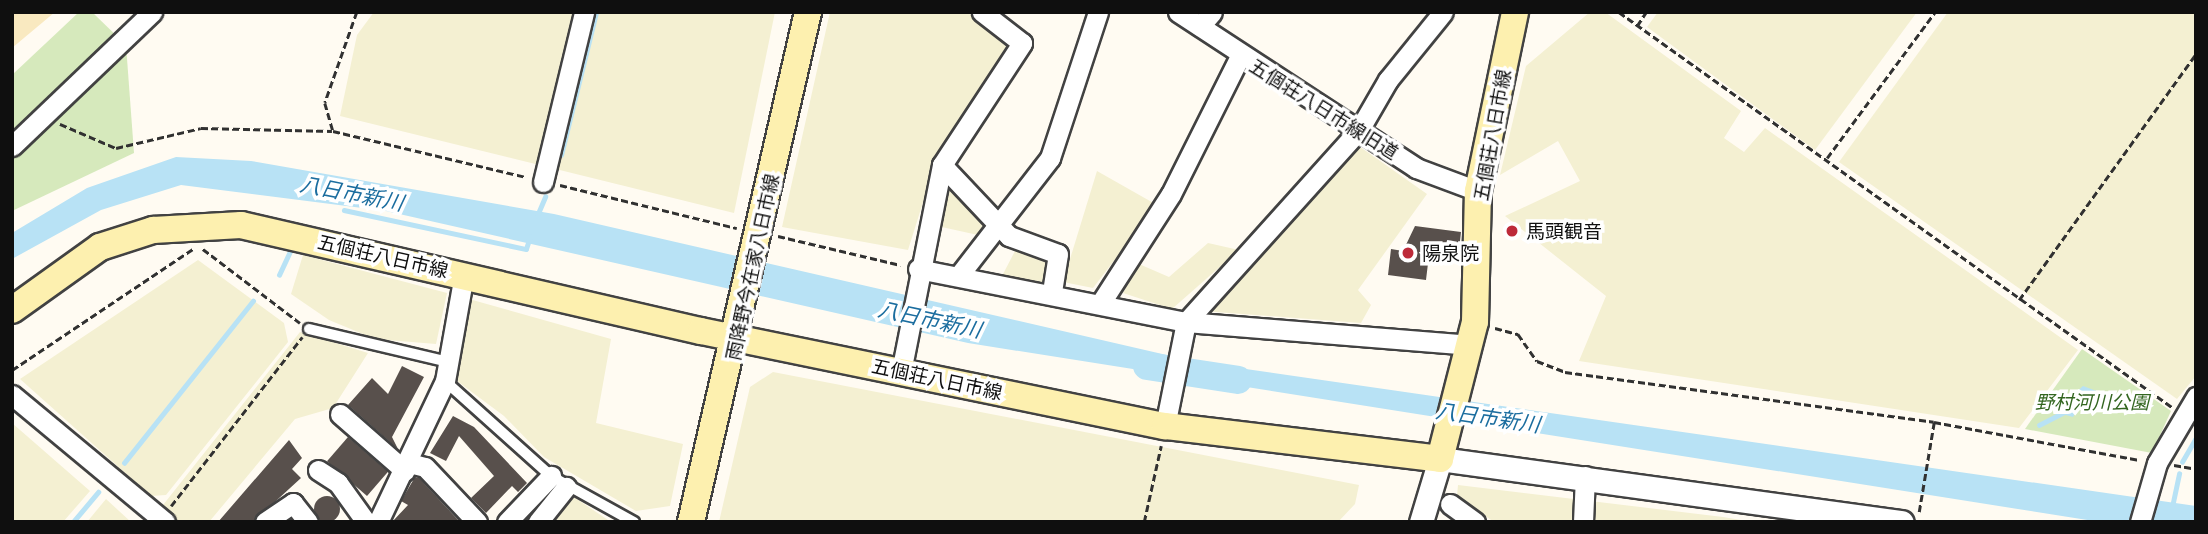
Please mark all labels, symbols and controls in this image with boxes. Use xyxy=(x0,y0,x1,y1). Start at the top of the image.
street label: 五個荘八日市線旧道 xyxy=(1245,54,1403,164)
street label: 五個荘八日市線 xyxy=(1469,68,1515,202)
water label: 八日市新川 xyxy=(298,170,406,214)
street label: 雨降野今在家八日市線 xyxy=(721,172,783,362)
place label: 馬頭観音 xyxy=(1526,220,1602,242)
marker: 馬頭観音 xyxy=(1504,223,1520,239)
street label: 五個荘八日市線 xyxy=(316,230,450,282)
place label: 陽泉院 xyxy=(1422,242,1479,264)
marker: 陽泉院 xyxy=(1400,245,1416,261)
water label: 八日市新川 xyxy=(876,295,984,341)
street label: 五個荘八日市線 xyxy=(870,354,1004,404)
park label: 野村河川公園 xyxy=(2035,391,2149,413)
water label: 八日市新川 xyxy=(1434,396,1542,436)

